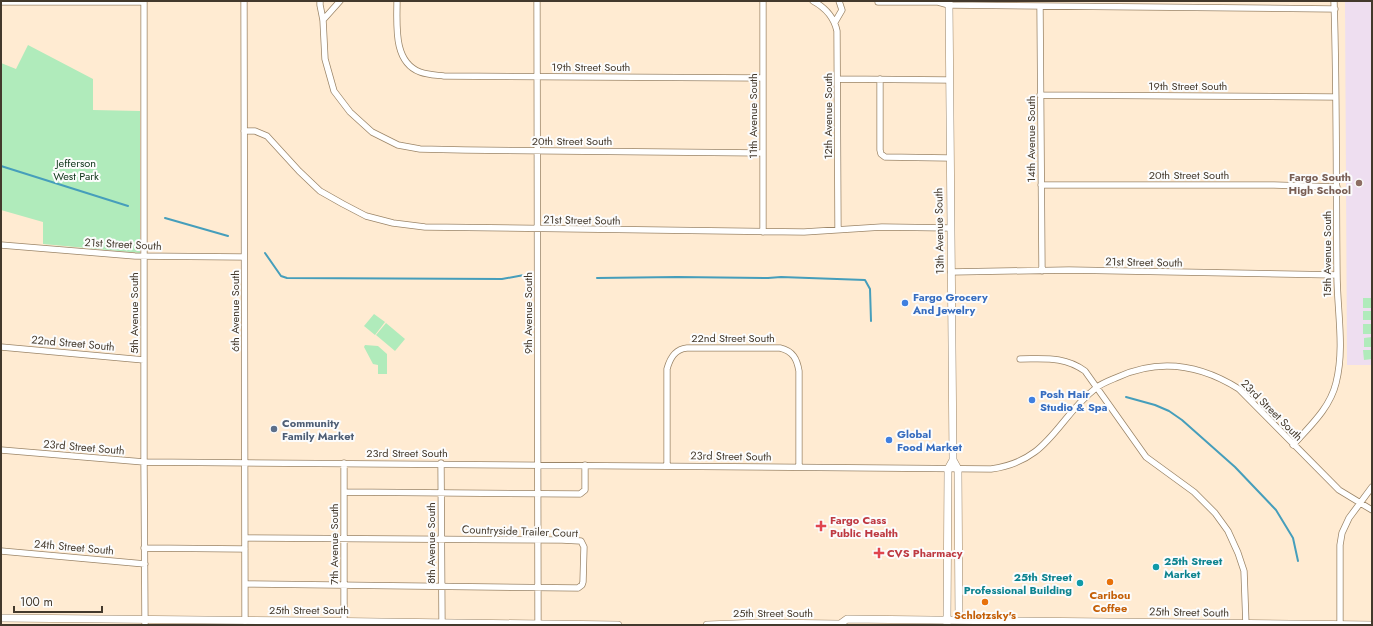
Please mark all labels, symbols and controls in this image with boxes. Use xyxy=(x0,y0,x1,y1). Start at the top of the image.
street label: 19th Street South xyxy=(552,59,630,75)
street label: 11th Avenue South xyxy=(745,73,761,159)
street label: 12th Avenue South xyxy=(820,73,836,159)
street label: 19th Street South xyxy=(1149,78,1227,94)
street label: 14th Avenue South xyxy=(1023,96,1039,182)
street label: 20th Street South xyxy=(532,133,612,149)
park label: Jefferson West Park xyxy=(53,155,99,184)
street label: 20th Street South xyxy=(1149,167,1229,183)
place label: Fargo South High School xyxy=(1289,169,1351,198)
marker: Fargo South High School xyxy=(1354,178,1364,188)
street label: 13th Avenue South xyxy=(930,188,948,274)
street label: 21st Street South xyxy=(543,211,621,229)
street label: 15th Avenue South xyxy=(1319,211,1335,297)
street label: 21st Street South xyxy=(84,234,162,254)
street label: 21st Street South xyxy=(1105,253,1183,271)
street label: 6th Avenue South xyxy=(227,270,243,352)
street label: 5th Avenue South xyxy=(126,272,142,354)
street label: 9th Avenue South xyxy=(520,272,536,354)
place label: Fargo Grocery And Jewelry xyxy=(912,289,988,318)
marker: Fargo Grocery And Jewelry xyxy=(900,298,910,308)
street label: 22nd Street South xyxy=(691,330,775,346)
street label: 22nd Street South xyxy=(31,331,115,355)
street label: 23rd Street South xyxy=(1238,376,1306,444)
place label: Posh Hair Studio & Spa xyxy=(1040,386,1108,415)
marker: Posh Hair Studio & Spa xyxy=(1027,395,1037,405)
place label: Community Family Market xyxy=(282,415,354,444)
marker: Community Family Market xyxy=(269,424,279,434)
place label: Global Food Market xyxy=(897,426,963,455)
street label: 23rd Street South xyxy=(43,435,125,459)
marker: Global Food Market xyxy=(884,435,894,445)
street label: 23rd Street South xyxy=(366,445,448,461)
street label: 23rd Street South xyxy=(690,447,772,465)
street label: 8th Avenue South xyxy=(423,502,439,584)
street label: 7th Avenue South xyxy=(326,503,342,585)
place label: Fargo Cass Public Health xyxy=(830,512,898,541)
marker: Fargo Cass Public Health xyxy=(815,520,827,532)
street label: Countryside Trailer Court xyxy=(462,521,579,541)
street label: 24th Street South xyxy=(33,536,115,558)
place label: CVS Pharmacy xyxy=(887,545,963,561)
marker: CVS Pharmacy xyxy=(874,548,884,558)
place label: 25th Street Market xyxy=(1164,553,1223,582)
marker: 25th Street Market xyxy=(1151,562,1161,572)
place label: 25th Street Professional Building xyxy=(964,569,1072,598)
marker: Caribou Coffee xyxy=(1105,577,1115,587)
marker: 25th Street Professional Building xyxy=(1075,578,1085,588)
place label: Caribou Coffee xyxy=(1090,587,1130,616)
scale bar xyxy=(14,588,102,614)
text: 100 m xyxy=(20,593,53,611)
marker: Schlotzsky's xyxy=(980,597,990,607)
street label: 25th Street South xyxy=(269,602,349,618)
street label: 25th Street South xyxy=(1149,603,1229,621)
street label: 25th Street South xyxy=(733,605,813,621)
place label: Schlotzsky's xyxy=(954,607,1016,623)

